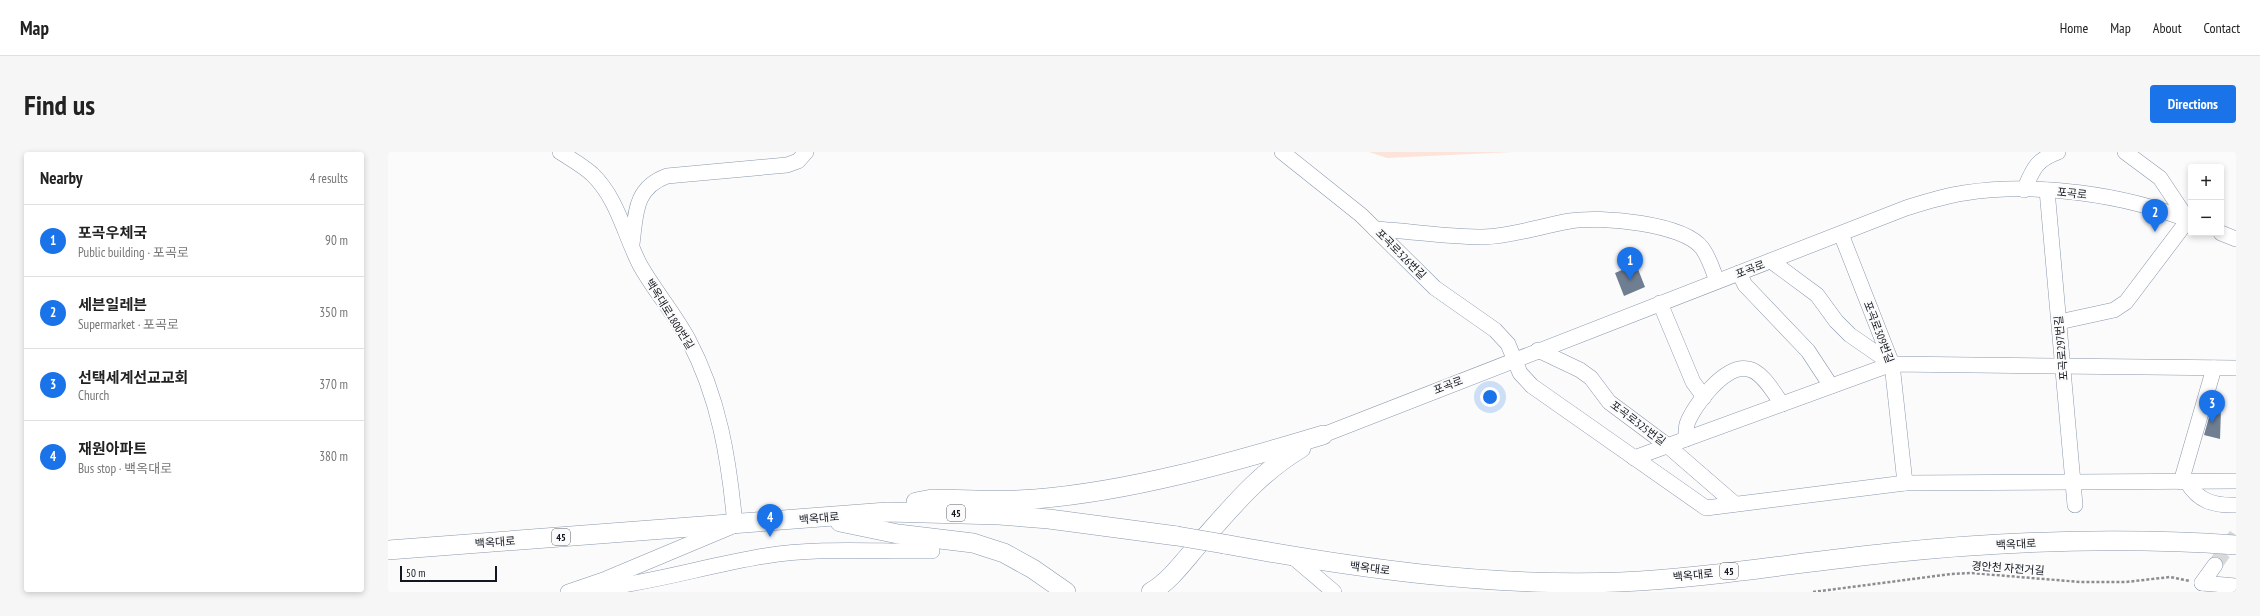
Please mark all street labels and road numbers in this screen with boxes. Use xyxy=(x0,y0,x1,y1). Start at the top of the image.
street label: 포곡로 xyxy=(2056,184,2088,202)
street label: 포곡로326번길 xyxy=(1373,226,1429,282)
street label: 포곡로 xyxy=(1733,257,1767,281)
street label: 백옥대로1800번길 xyxy=(643,276,697,352)
street label: 포곡로309번길 xyxy=(1861,299,1897,365)
street label: 포곡로297번길 xyxy=(2051,315,2071,381)
street label: 포곡로 xyxy=(1431,373,1465,397)
street label: 포곡로325번길 xyxy=(1608,398,1668,448)
road number: 45 xyxy=(947,505,965,521)
street label: 백옥대로 xyxy=(798,509,840,527)
road number: 45 xyxy=(552,529,570,545)
street label: 백옥대로 xyxy=(474,534,516,550)
street label: 백옥대로 xyxy=(1995,536,2037,552)
street label: 경안천 자전거길 xyxy=(1971,558,2045,578)
street label: 백옥대로 xyxy=(1349,559,1391,577)
road number: 45 xyxy=(1720,563,1738,579)
street label: 백옥대로 xyxy=(1672,566,1714,584)

